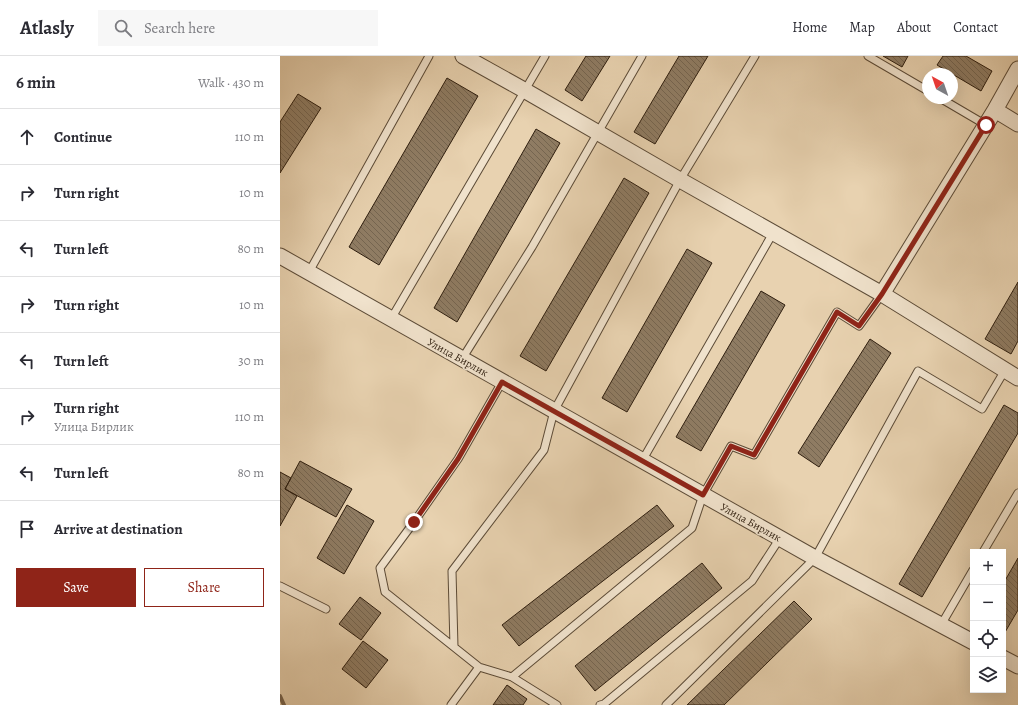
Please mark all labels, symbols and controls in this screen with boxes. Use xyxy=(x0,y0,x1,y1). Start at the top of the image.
search box xyxy=(98,10,378,46)
text: Atlasly xyxy=(20,15,74,41)
icon: search xyxy=(112,17,134,39)
text: Search here xyxy=(144,18,215,38)
text: Home xyxy=(792,18,827,37)
text: Map xyxy=(849,18,875,37)
text: About xyxy=(897,18,931,37)
text: Contact xyxy=(953,18,998,37)
north arrow xyxy=(922,68,958,104)
text: 6 min xyxy=(16,71,56,94)
text: Walk · 430 m xyxy=(198,74,264,91)
route start xyxy=(977,116,995,134)
icon: ahead xyxy=(16,126,38,148)
text: Continue xyxy=(54,127,112,147)
text: 110 m xyxy=(235,128,264,145)
icon: right xyxy=(16,182,38,204)
text: Turn right xyxy=(54,183,119,203)
text: 10 m xyxy=(239,184,264,201)
icon: left xyxy=(16,238,38,260)
text: Turn left xyxy=(54,239,109,259)
text: 80 m xyxy=(237,240,264,257)
icon: right xyxy=(16,294,38,316)
text: Turn right xyxy=(54,295,119,315)
text: 10 m xyxy=(239,296,264,313)
street label: Улица Бирлик xyxy=(425,335,491,380)
icon: left xyxy=(16,350,38,372)
text: Turn left xyxy=(54,351,109,371)
text: 30 m xyxy=(238,352,264,369)
text: Turn right xyxy=(54,398,119,418)
icon: right xyxy=(16,406,38,428)
text: 110 m xyxy=(235,408,264,425)
text: Улица Бирлик xyxy=(54,418,134,435)
icon: left xyxy=(16,462,38,484)
text: Turn left xyxy=(54,463,109,483)
text: 80 m xyxy=(237,464,264,481)
street label: Улица Бирлик xyxy=(718,500,784,545)
route end xyxy=(405,513,423,531)
icon: arrive xyxy=(16,518,38,540)
text: Arrive at destination xyxy=(54,519,183,539)
map controls xyxy=(970,549,1006,693)
button: + xyxy=(970,549,1006,585)
button: Save xyxy=(16,568,136,607)
button: Share xyxy=(144,568,264,607)
button: − xyxy=(970,585,1006,621)
button: locate xyxy=(970,621,1006,657)
button: layers xyxy=(970,657,1006,693)

